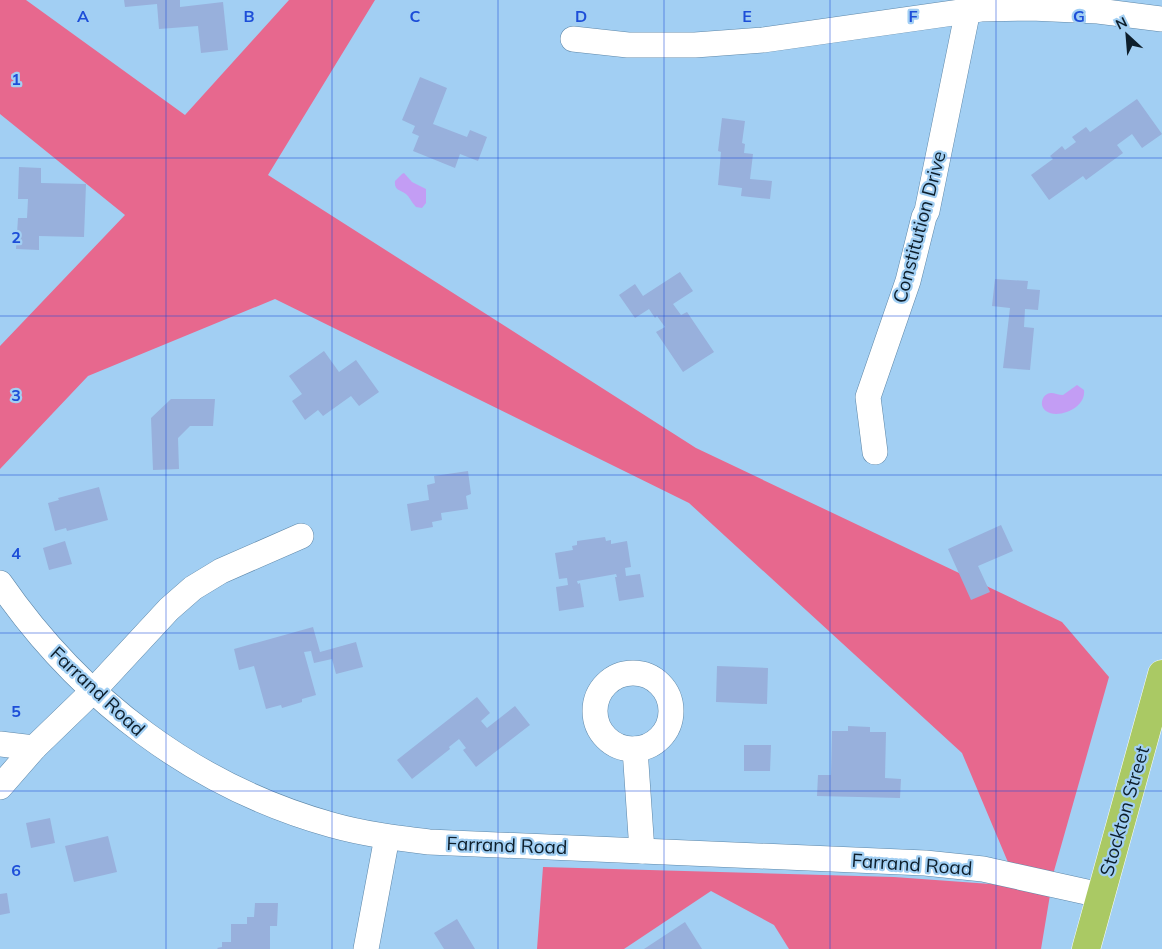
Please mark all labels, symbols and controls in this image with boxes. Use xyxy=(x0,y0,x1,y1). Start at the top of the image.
text: A xyxy=(77,6,89,26)
text: B xyxy=(243,6,255,26)
text: C xyxy=(410,6,421,26)
text: D xyxy=(575,6,587,26)
text: E xyxy=(742,6,752,26)
text: F xyxy=(908,6,918,26)
text: G xyxy=(1073,6,1085,26)
north arrow xyxy=(1102,10,1152,60)
text: N xyxy=(1113,13,1130,34)
text: 1 xyxy=(11,69,21,89)
street label: Constitution Drive xyxy=(887,148,951,306)
text: 2 xyxy=(11,227,21,247)
text: 3 xyxy=(11,385,21,405)
text: 4 xyxy=(11,543,21,563)
street label: Farrand Road xyxy=(46,641,150,741)
text: 5 xyxy=(11,701,21,721)
street label: Stockton Street xyxy=(1094,743,1154,879)
street label: Farrand Road xyxy=(446,831,568,859)
street label: Farrand Road xyxy=(851,848,973,880)
text: 6 xyxy=(11,860,21,880)

